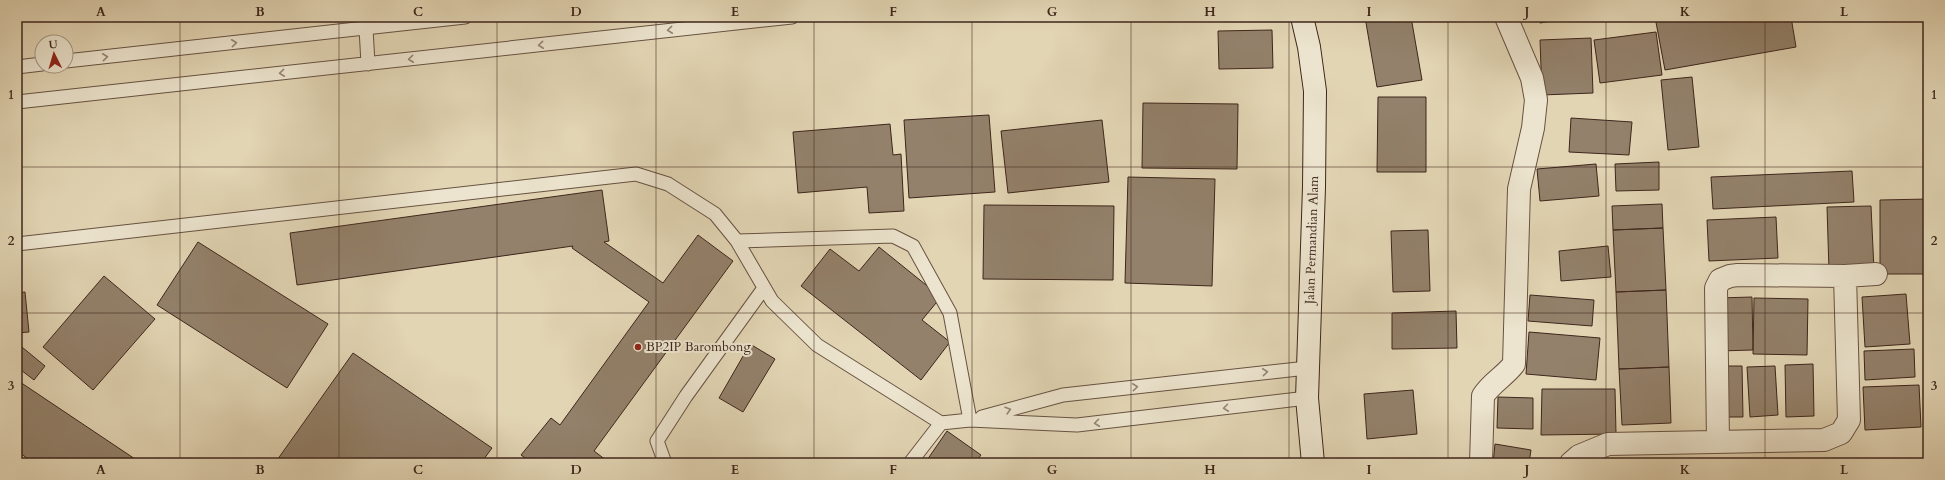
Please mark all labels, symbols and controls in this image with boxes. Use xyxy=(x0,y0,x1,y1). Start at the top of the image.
text: A xyxy=(96,3,106,21)
text: B xyxy=(255,3,265,21)
text: C xyxy=(413,3,423,21)
text: D xyxy=(570,3,582,21)
text: E xyxy=(731,3,739,21)
text: F xyxy=(889,3,897,21)
text: G xyxy=(1047,3,1058,21)
text: H xyxy=(1204,3,1216,21)
text: I xyxy=(1366,3,1372,21)
text: J xyxy=(1523,3,1530,21)
text: K xyxy=(1680,3,1691,21)
text: L xyxy=(1840,3,1849,21)
one-way arrow xyxy=(667,26,673,35)
north arrow xyxy=(34,34,74,74)
text: U xyxy=(48,37,58,52)
one-way arrow xyxy=(231,38,237,47)
one-way arrow xyxy=(538,40,544,49)
one-way arrow xyxy=(102,53,108,62)
one-way arrow xyxy=(408,54,414,63)
one-way arrow xyxy=(279,68,285,77)
text: 1 xyxy=(8,86,14,104)
text: 1 xyxy=(1931,86,1937,104)
street label: Jalan Permandian Alam xyxy=(1301,176,1323,306)
text: 2 xyxy=(8,232,15,250)
text: 2 xyxy=(1931,232,1938,250)
place label: BP2IP Barombong xyxy=(646,338,751,356)
marker: BP2IP Barombong xyxy=(633,342,643,352)
one-way arrow xyxy=(1262,368,1268,377)
text: 3 xyxy=(8,377,15,395)
text: 3 xyxy=(1931,377,1938,395)
one-way arrow xyxy=(1132,382,1139,391)
one-way arrow xyxy=(1223,403,1229,412)
one-way arrow xyxy=(1004,406,1011,415)
one-way arrow xyxy=(1094,418,1100,427)
text: A xyxy=(96,461,106,479)
text: B xyxy=(255,461,265,479)
text: C xyxy=(413,461,423,479)
text: D xyxy=(570,461,582,479)
text: E xyxy=(731,461,739,479)
text: F xyxy=(889,461,897,479)
text: G xyxy=(1047,461,1058,479)
text: H xyxy=(1204,461,1216,479)
text: I xyxy=(1366,461,1372,479)
text: J xyxy=(1523,461,1530,479)
text: K xyxy=(1680,461,1691,479)
text: L xyxy=(1840,461,1849,479)

